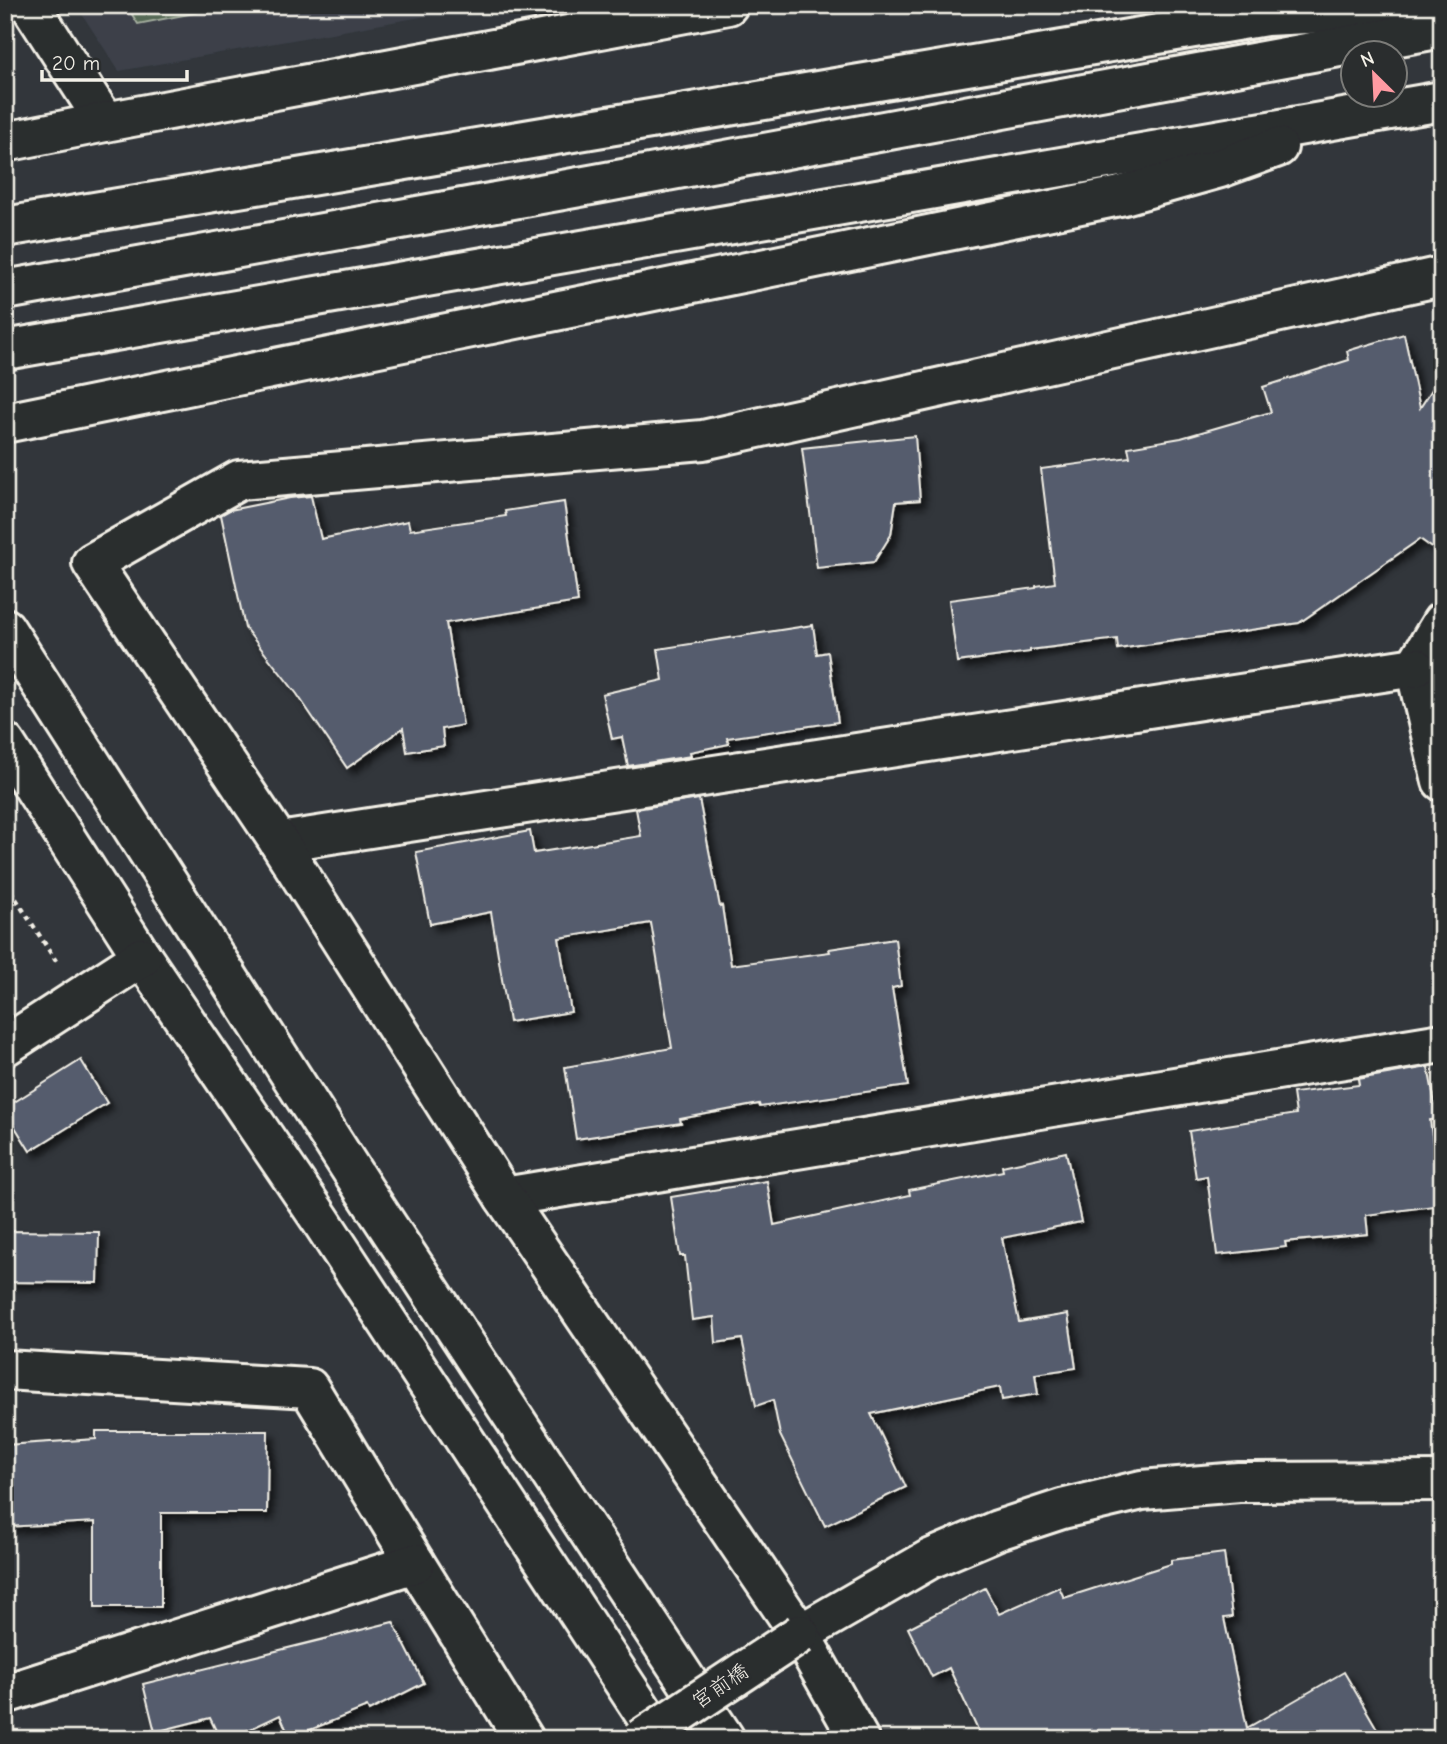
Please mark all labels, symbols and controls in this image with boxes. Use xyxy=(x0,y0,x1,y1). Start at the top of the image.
scale bar xyxy=(42,38,187,82)
north arrow xyxy=(1338,38,1408,108)
text: N xyxy=(1357,47,1378,72)
text: 20 m xyxy=(52,51,100,75)
street label: 宮前橋 xyxy=(687,1658,753,1714)

